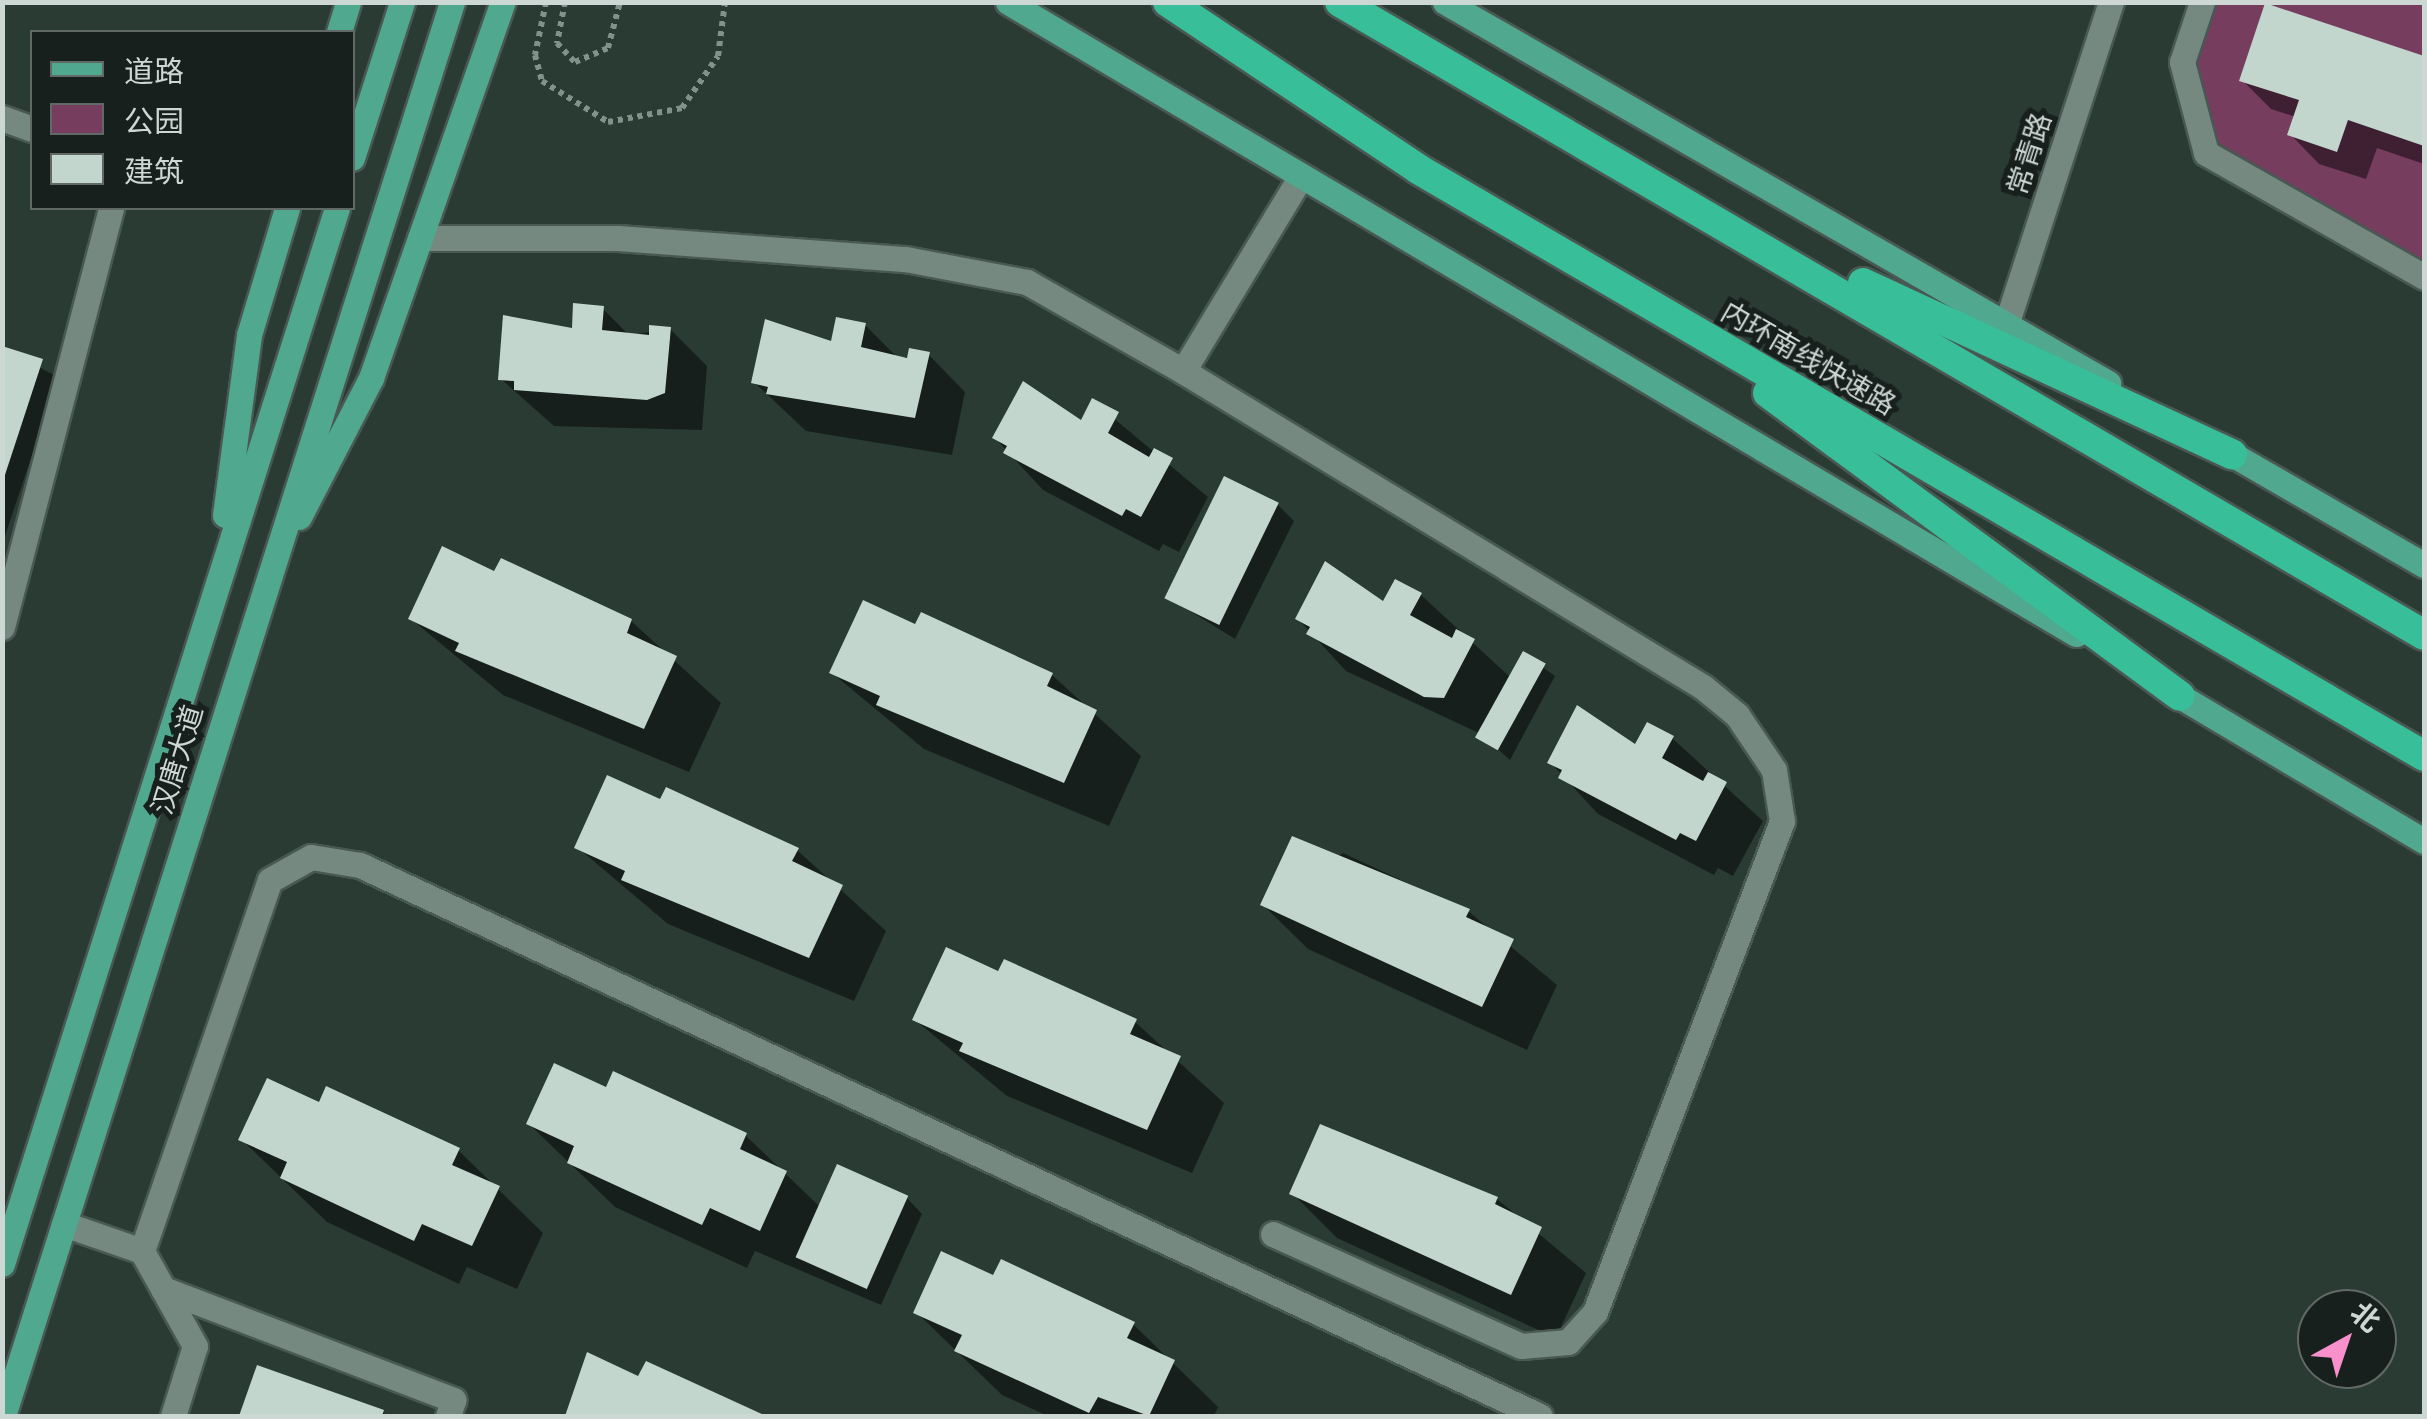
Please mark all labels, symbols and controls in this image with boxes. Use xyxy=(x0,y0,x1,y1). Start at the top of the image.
legend xyxy=(30,30,355,210)
text: 道路 xyxy=(124,55,184,88)
text: 公园 xyxy=(124,105,184,138)
street label: 常青路 xyxy=(2001,109,2059,199)
text: 建筑 xyxy=(124,155,184,188)
street label: 内环南线快速路 xyxy=(1715,295,1901,423)
street label: 汉唐大道 xyxy=(146,702,210,818)
north arrow xyxy=(2297,1289,2397,1389)
text: 北 xyxy=(2345,1296,2386,1338)

